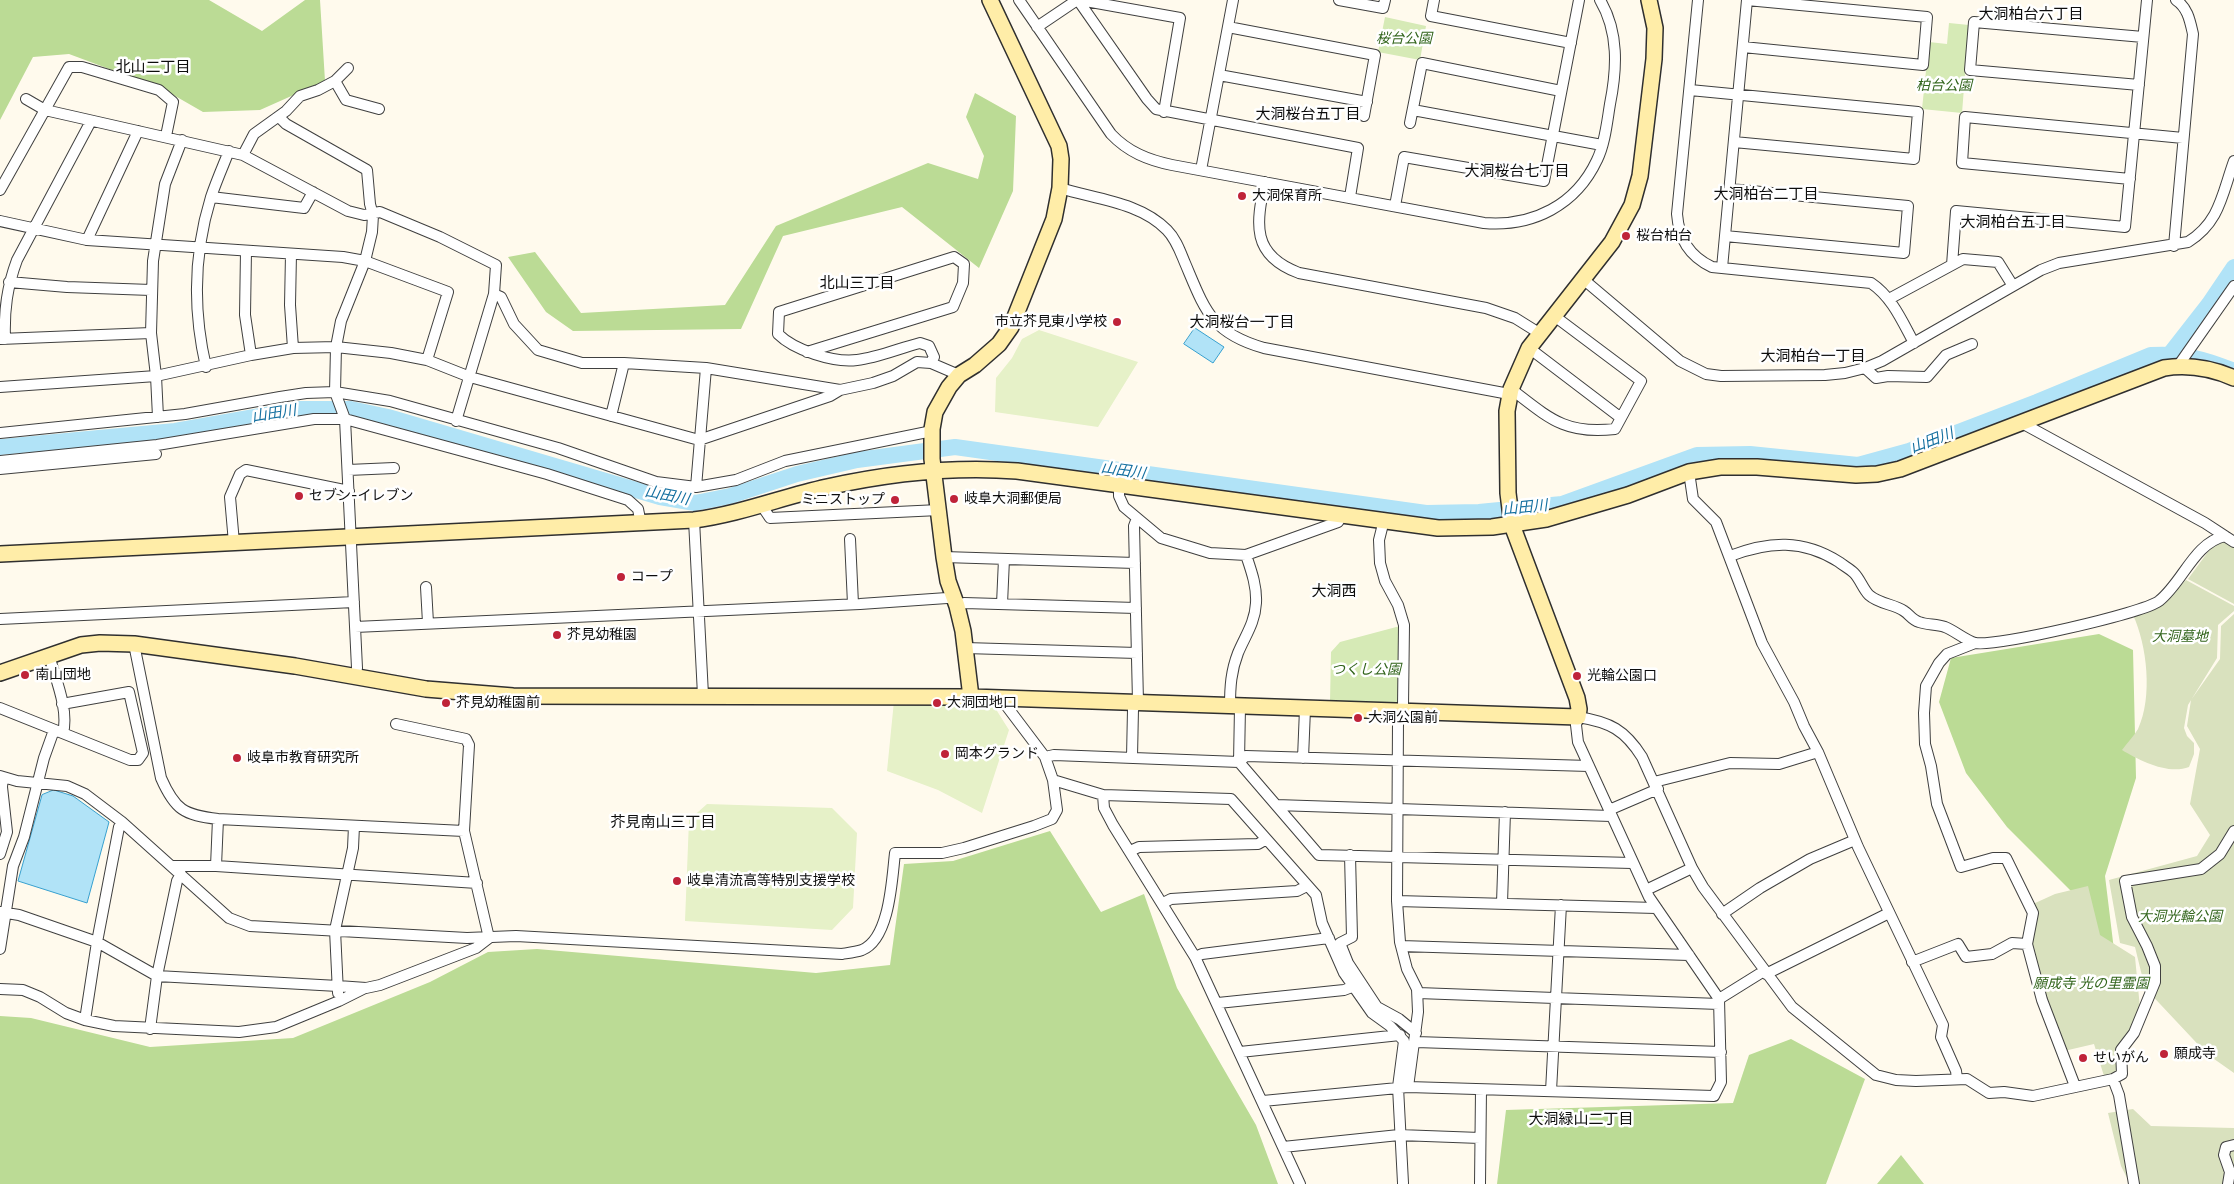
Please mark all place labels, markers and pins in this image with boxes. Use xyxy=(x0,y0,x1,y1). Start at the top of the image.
place label: 大洞保育所 xyxy=(1252,188,1322,204)
marker: 大洞保育所 xyxy=(1236,190,1248,202)
place label: 桜台柏台 xyxy=(1636,228,1692,244)
marker: 桜台柏台 xyxy=(1620,230,1632,242)
place label: 市立芥見東小学校 xyxy=(995,314,1107,330)
marker: 市立芥見東小学校 xyxy=(1111,316,1123,328)
place label: セブン-イレブン xyxy=(309,488,413,504)
marker: セブン-イレブン xyxy=(293,490,305,502)
place label: 岐阜大洞郵便局 xyxy=(964,491,1062,507)
place label: ミニストップ xyxy=(801,492,885,508)
marker: 岐阜大洞郵便局 xyxy=(948,493,960,505)
marker: ミニストップ xyxy=(889,494,901,506)
place label: コープ xyxy=(631,569,673,585)
marker: コープ xyxy=(615,571,627,583)
place label: 芥見幼稚園 xyxy=(567,627,637,643)
marker: 芥見幼稚園 xyxy=(551,629,563,641)
place label: 南山団地 xyxy=(35,667,91,683)
place label: 光輪公園口 xyxy=(1587,668,1657,684)
marker: 南山団地 xyxy=(19,669,31,681)
marker: 光輪公園口 xyxy=(1571,670,1583,682)
place label: 芥見幼稚園前 xyxy=(456,695,540,711)
place label: 大洞団地口 xyxy=(947,695,1017,711)
marker: 芥見幼稚園前 xyxy=(440,697,452,709)
marker: 大洞団地口 xyxy=(931,697,943,709)
place label: 大洞公園前 xyxy=(1368,710,1438,726)
marker: 大洞公園前 xyxy=(1352,712,1364,724)
place label: 岡本グランド xyxy=(955,746,1039,762)
marker: 岡本グランド xyxy=(939,748,951,760)
place label: 岐阜市教育研究所 xyxy=(247,750,359,766)
marker: 岐阜市教育研究所 xyxy=(231,752,243,764)
place label: 岐阜清流高等特別支援学校 xyxy=(687,873,855,889)
marker: 岐阜清流高等特別支援学校 xyxy=(671,875,683,887)
place label: 願成寺 xyxy=(2174,1046,2216,1062)
marker: 願成寺 xyxy=(2158,1048,2170,1060)
place label: せいがん xyxy=(2093,1050,2149,1066)
marker: せいがん xyxy=(2077,1052,2089,1064)

